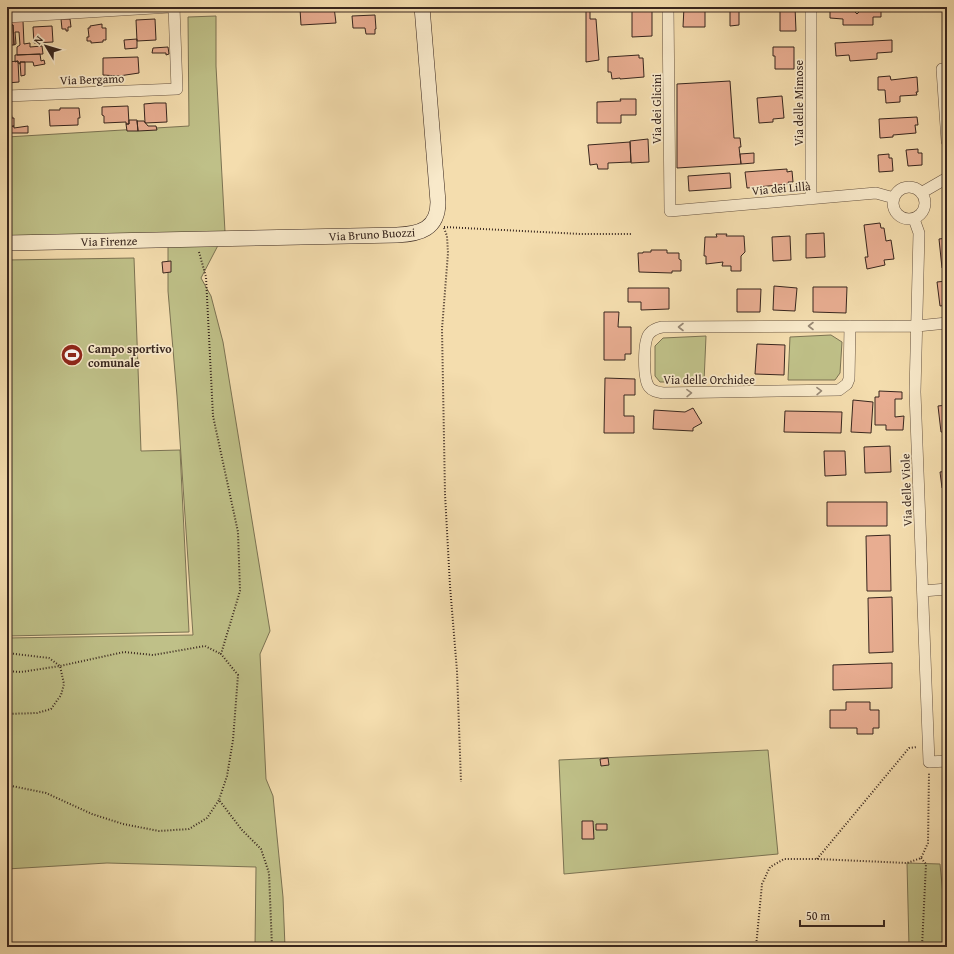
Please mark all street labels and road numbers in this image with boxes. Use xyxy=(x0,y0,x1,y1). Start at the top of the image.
street label: Via delle Mimose xyxy=(790,60,807,146)
street label: Via Bergamo xyxy=(59,69,125,89)
street label: Via dei Glicini xyxy=(648,73,665,144)
street label: Via dei Lillà xyxy=(751,177,812,199)
street label: Via Bruno Buozzi xyxy=(328,223,416,245)
street label: Via Firenze xyxy=(80,232,138,250)
street label: Via delle Orchidee xyxy=(663,371,755,388)
street label: Via delle Viole xyxy=(896,453,916,527)

